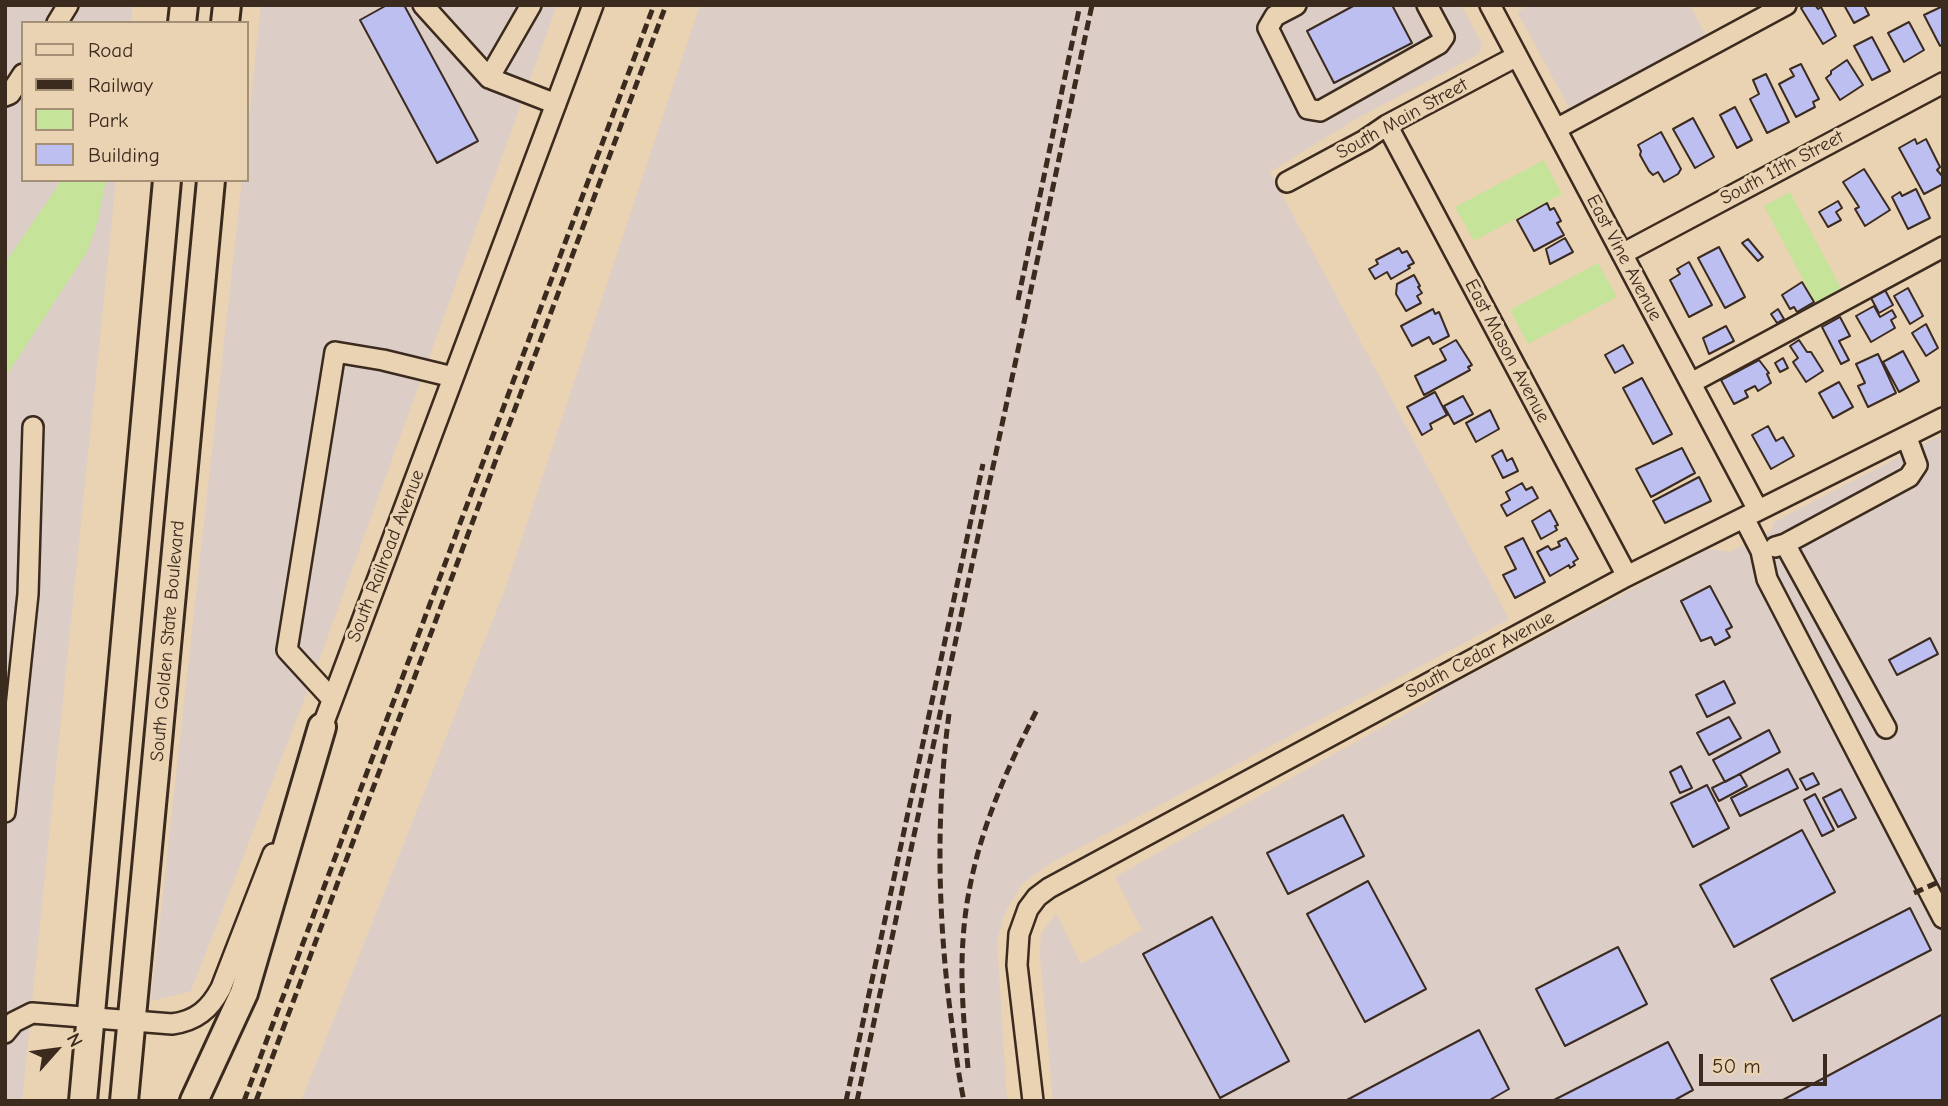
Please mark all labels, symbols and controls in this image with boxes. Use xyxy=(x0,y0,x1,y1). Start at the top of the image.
legend xyxy=(21,21,248,182)
text: Road xyxy=(88,38,133,62)
text: Railway xyxy=(88,73,153,97)
street label: South Main Street xyxy=(1332,73,1472,165)
text: Park xyxy=(88,108,128,132)
street label: South 11th Street xyxy=(1716,126,1848,210)
text: Building xyxy=(88,143,160,167)
street label: East Vine Avenue xyxy=(1581,191,1667,325)
street label: East Mason Avenue xyxy=(1460,275,1554,427)
street label: South Railroad Avenue xyxy=(343,467,429,645)
street label: South Golden State Boulevard xyxy=(146,519,190,763)
street label: South Cedar Avenue xyxy=(1402,606,1558,704)
north arrow xyxy=(21,1015,91,1085)
text: N xyxy=(62,1029,87,1051)
scale bar xyxy=(1703,1040,1831,1084)
text: 50 m xyxy=(1712,1054,1761,1078)

